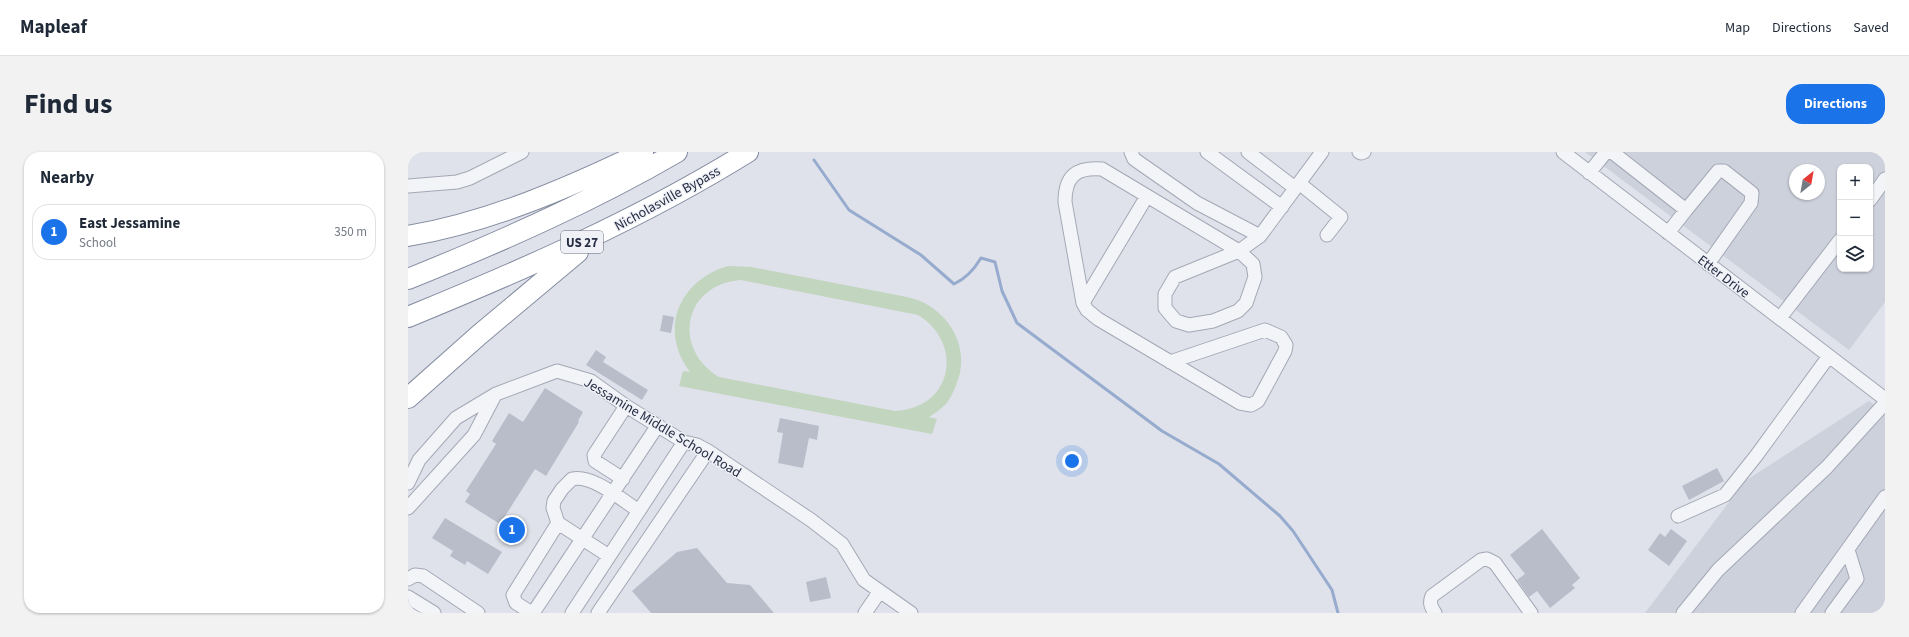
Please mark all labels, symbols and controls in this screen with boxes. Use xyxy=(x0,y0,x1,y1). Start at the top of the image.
text: Mapleaf xyxy=(20,14,87,41)
text: Map xyxy=(1725,18,1750,38)
text: Directions xyxy=(1772,18,1831,38)
text: Saved xyxy=(1853,18,1889,38)
text: Find us xyxy=(24,84,112,124)
button: Directions xyxy=(1786,84,1885,124)
street label: Nicholasville Bypass xyxy=(611,161,724,236)
north arrow xyxy=(1789,164,1825,200)
map controls xyxy=(1837,164,1873,272)
button: + xyxy=(1837,164,1873,200)
text: Nearby xyxy=(40,166,94,190)
button: − xyxy=(1837,200,1873,236)
text: East Jessamine xyxy=(79,213,180,234)
text: 1 xyxy=(51,223,57,241)
text: 350 m xyxy=(334,223,367,241)
road number: US 27 xyxy=(561,231,603,253)
text: School xyxy=(79,234,116,252)
button: layers xyxy=(1837,236,1873,272)
street label: Etter Drive xyxy=(1693,250,1754,303)
street label: Jessamine Middle School Road xyxy=(580,373,745,483)
your location xyxy=(1062,451,1082,471)
pin: 1 xyxy=(499,515,525,545)

